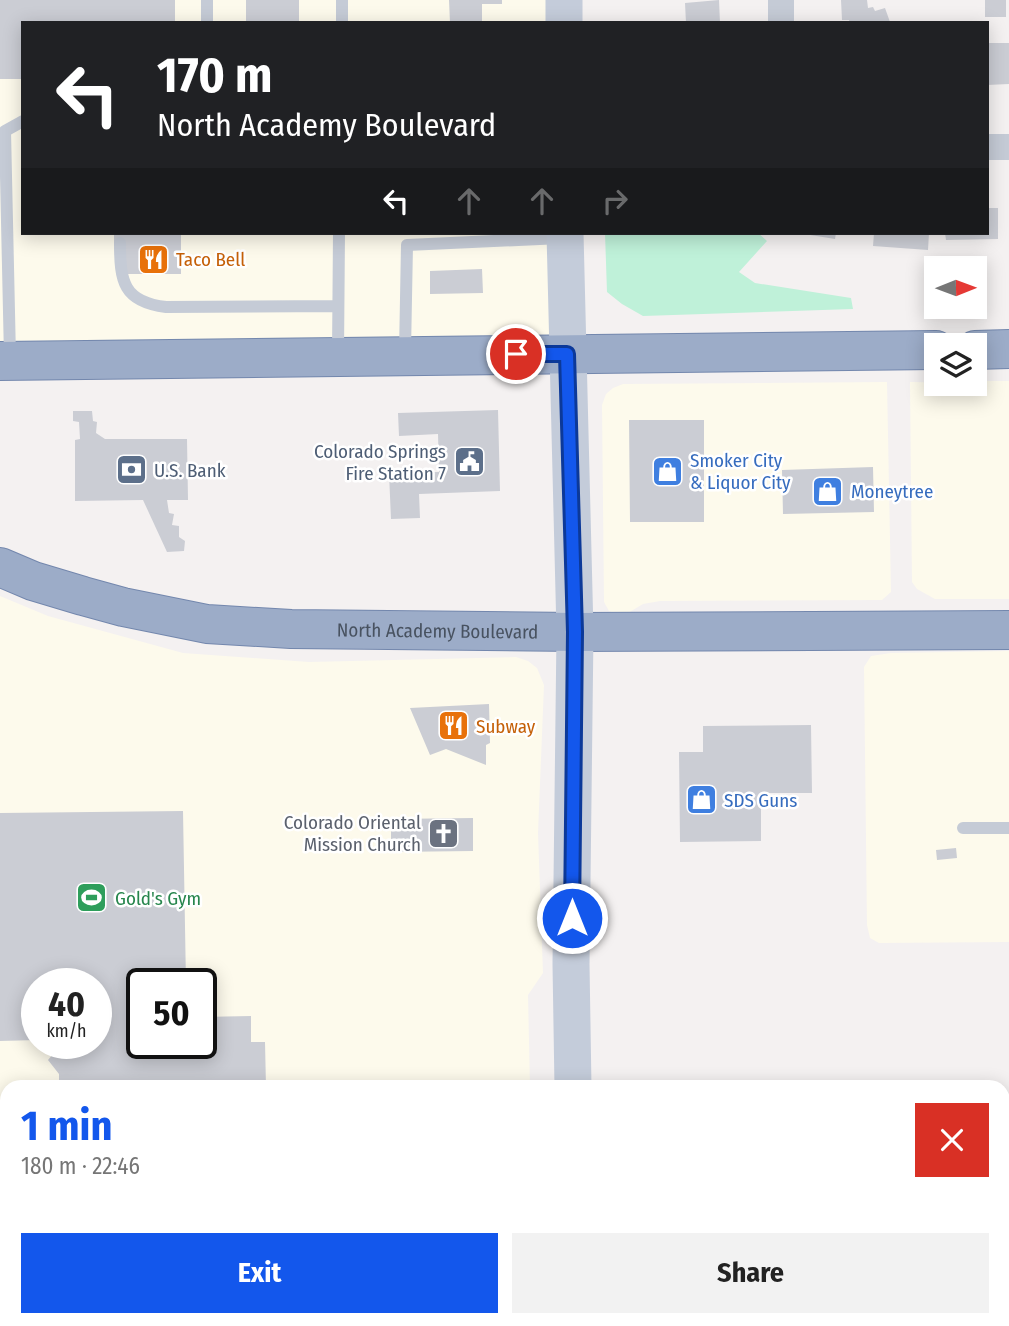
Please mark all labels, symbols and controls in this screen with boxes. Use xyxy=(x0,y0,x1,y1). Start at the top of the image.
text: 170 m xyxy=(157,46,273,105)
icon: left xyxy=(42,49,133,140)
text: North Academy Boulevard xyxy=(157,106,496,144)
icon: left xyxy=(377,182,415,220)
icon: ahead xyxy=(450,182,488,220)
icon: ahead xyxy=(523,182,561,220)
icon: right xyxy=(596,182,634,220)
restaurant icon: Taco Bell xyxy=(136,242,170,276)
place label: Taco Bell xyxy=(176,248,245,271)
north arrow xyxy=(924,256,987,318)
map controls xyxy=(924,256,987,396)
pin xyxy=(486,324,546,384)
button: layers xyxy=(924,333,987,396)
icon: arrive xyxy=(497,335,535,373)
place label: Colorado Springs Fire Station 7 xyxy=(314,440,446,485)
public building icon: Colorado Springs Fire Station 7 xyxy=(452,445,486,479)
place label: Smoker City & Liquor City xyxy=(690,449,791,494)
bank icon: U.S. Bank xyxy=(114,453,148,487)
shop icon: Smoker City & Liquor City xyxy=(650,454,684,488)
place label: U.S. Bank xyxy=(154,459,226,482)
shop icon: Moneytree xyxy=(811,474,845,508)
place label: Moneytree xyxy=(851,480,933,503)
street label: North Academy Boulevard xyxy=(337,618,538,644)
restaurant icon: Subway xyxy=(436,709,470,743)
place label: Subway xyxy=(476,715,536,738)
shop icon: SDS Guns xyxy=(684,783,718,817)
place label: SDS Guns xyxy=(724,789,797,812)
place label: Colorado Oriental Mission Church xyxy=(284,811,421,856)
church icon: Colorado Oriental Mission Church xyxy=(427,816,461,850)
sports icon: Gold's Gym xyxy=(75,881,109,915)
position arrow xyxy=(535,881,609,955)
place label: Gold's Gym xyxy=(115,887,201,910)
speed limit sign: 50 xyxy=(126,968,217,1059)
text: 40 xyxy=(48,983,85,1025)
text: km/h xyxy=(46,1020,87,1042)
text: 1 min xyxy=(21,1101,112,1151)
button: close xyxy=(915,1103,989,1177)
text: 180 m · 22:46 xyxy=(21,1152,140,1180)
button: Exit xyxy=(21,1233,498,1313)
button: Share xyxy=(512,1233,989,1313)

